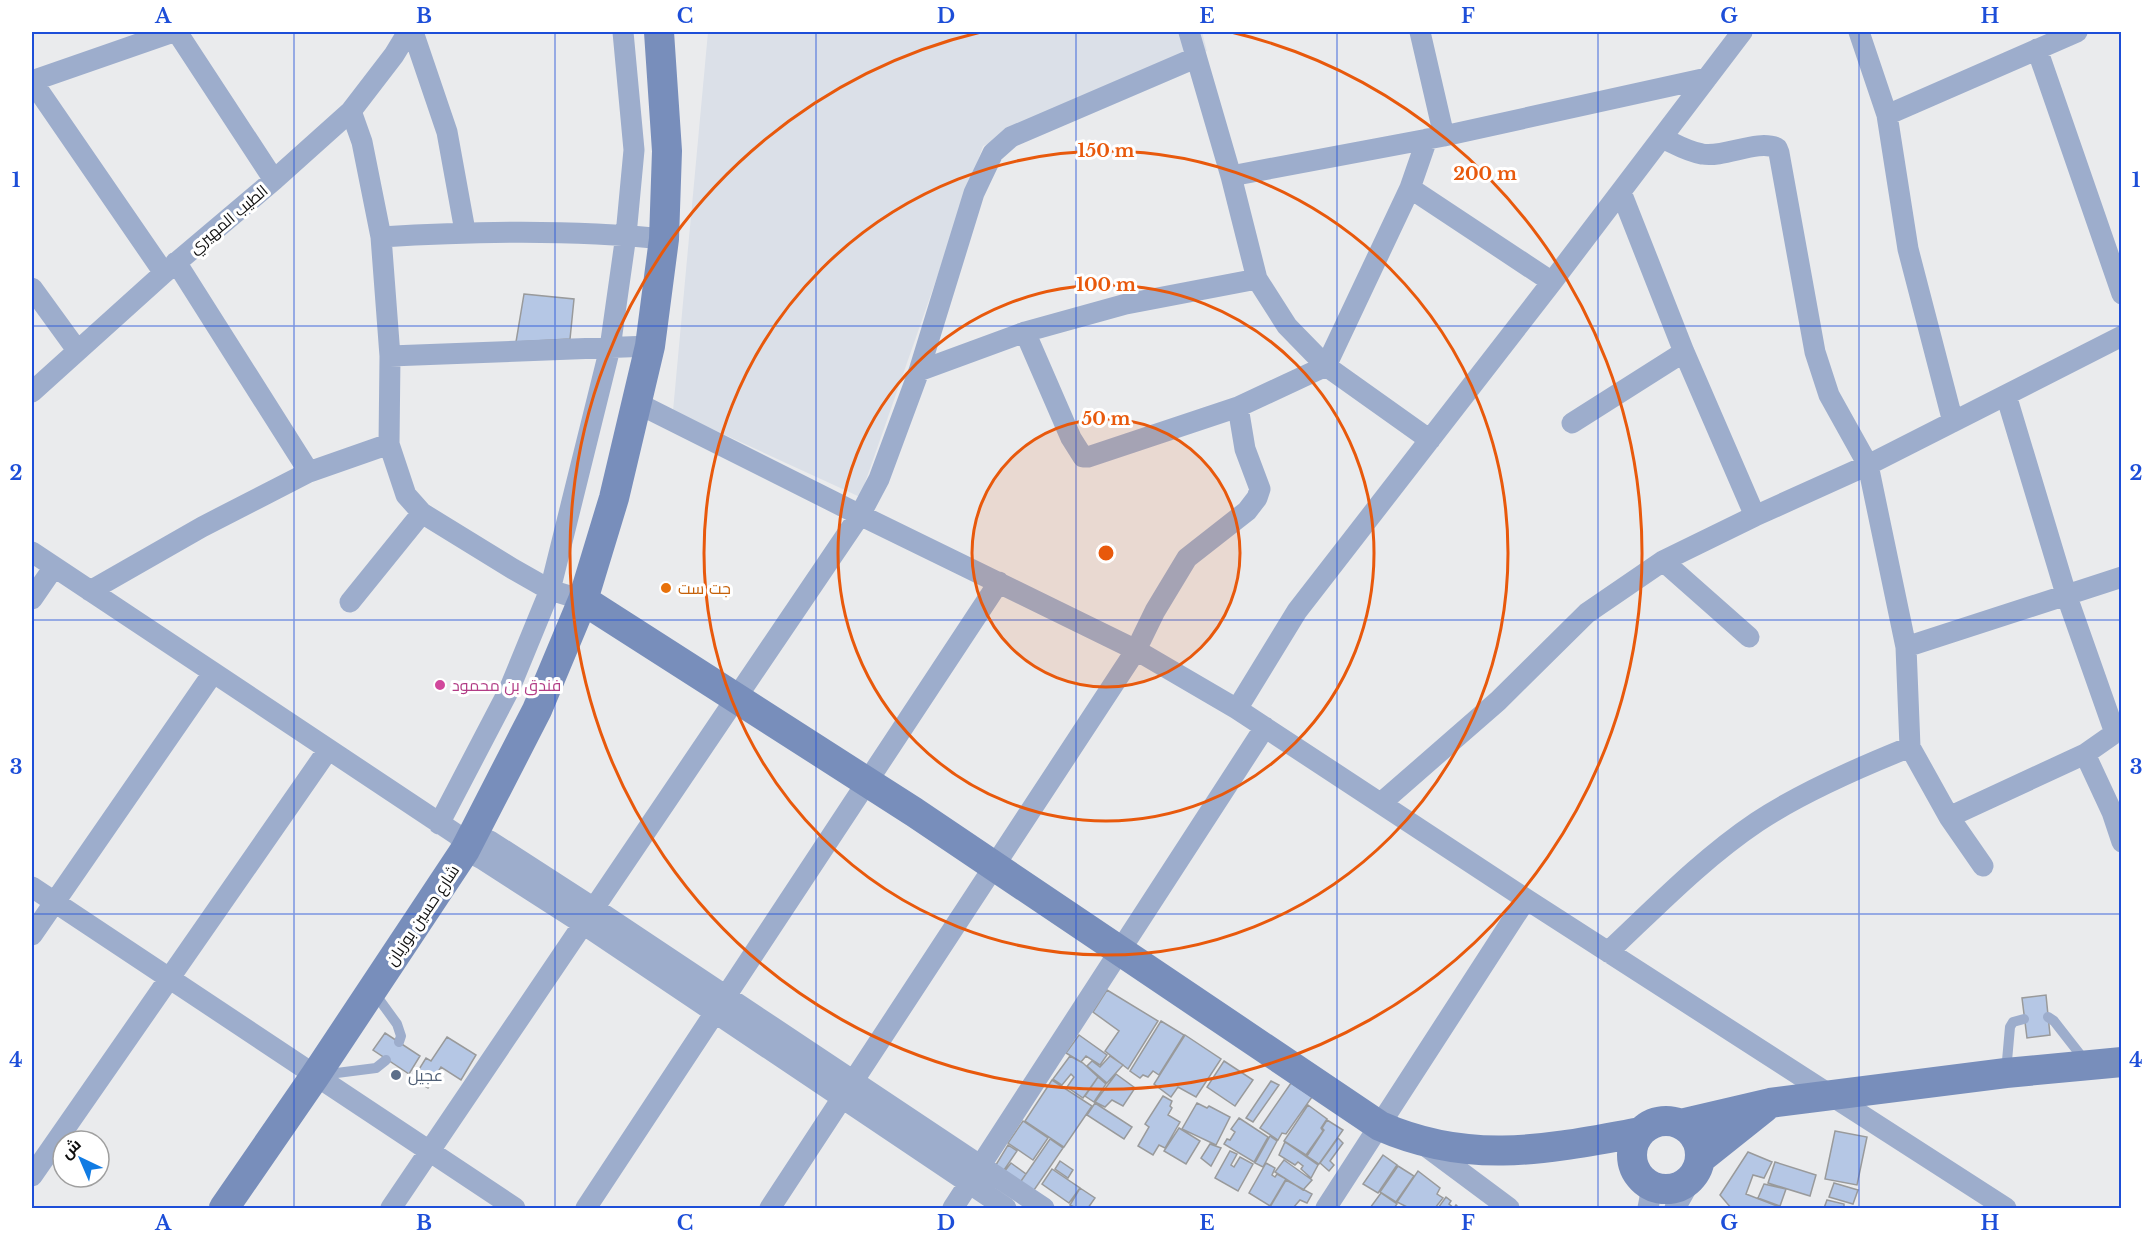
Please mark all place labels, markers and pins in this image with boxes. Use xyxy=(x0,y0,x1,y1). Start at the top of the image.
centre of rings xyxy=(1096,543,1116,563)
place label: جت ست xyxy=(678,578,731,598)
marker: جت ست xyxy=(659,581,673,595)
place label: فندق بن محمود xyxy=(452,675,561,696)
marker: فندق بن محمود xyxy=(433,678,447,692)
place label: عجيل xyxy=(408,1065,443,1086)
marker: عجيل xyxy=(389,1068,403,1082)

